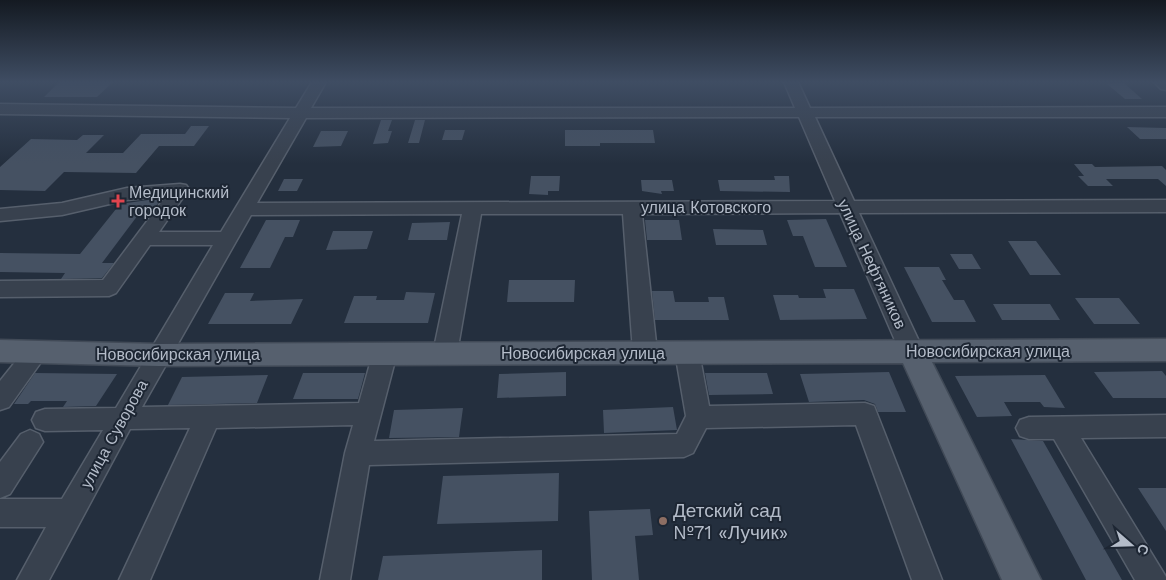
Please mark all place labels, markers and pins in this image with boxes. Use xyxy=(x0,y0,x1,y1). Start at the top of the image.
place label: Медицинский городок xyxy=(129,183,229,220)
marker: Медицинский городок xyxy=(111,194,125,208)
place label: Детский сад №71 «Лучик» xyxy=(673,499,788,544)
marker: Детский сад №71 «Лучик» xyxy=(657,515,669,527)

